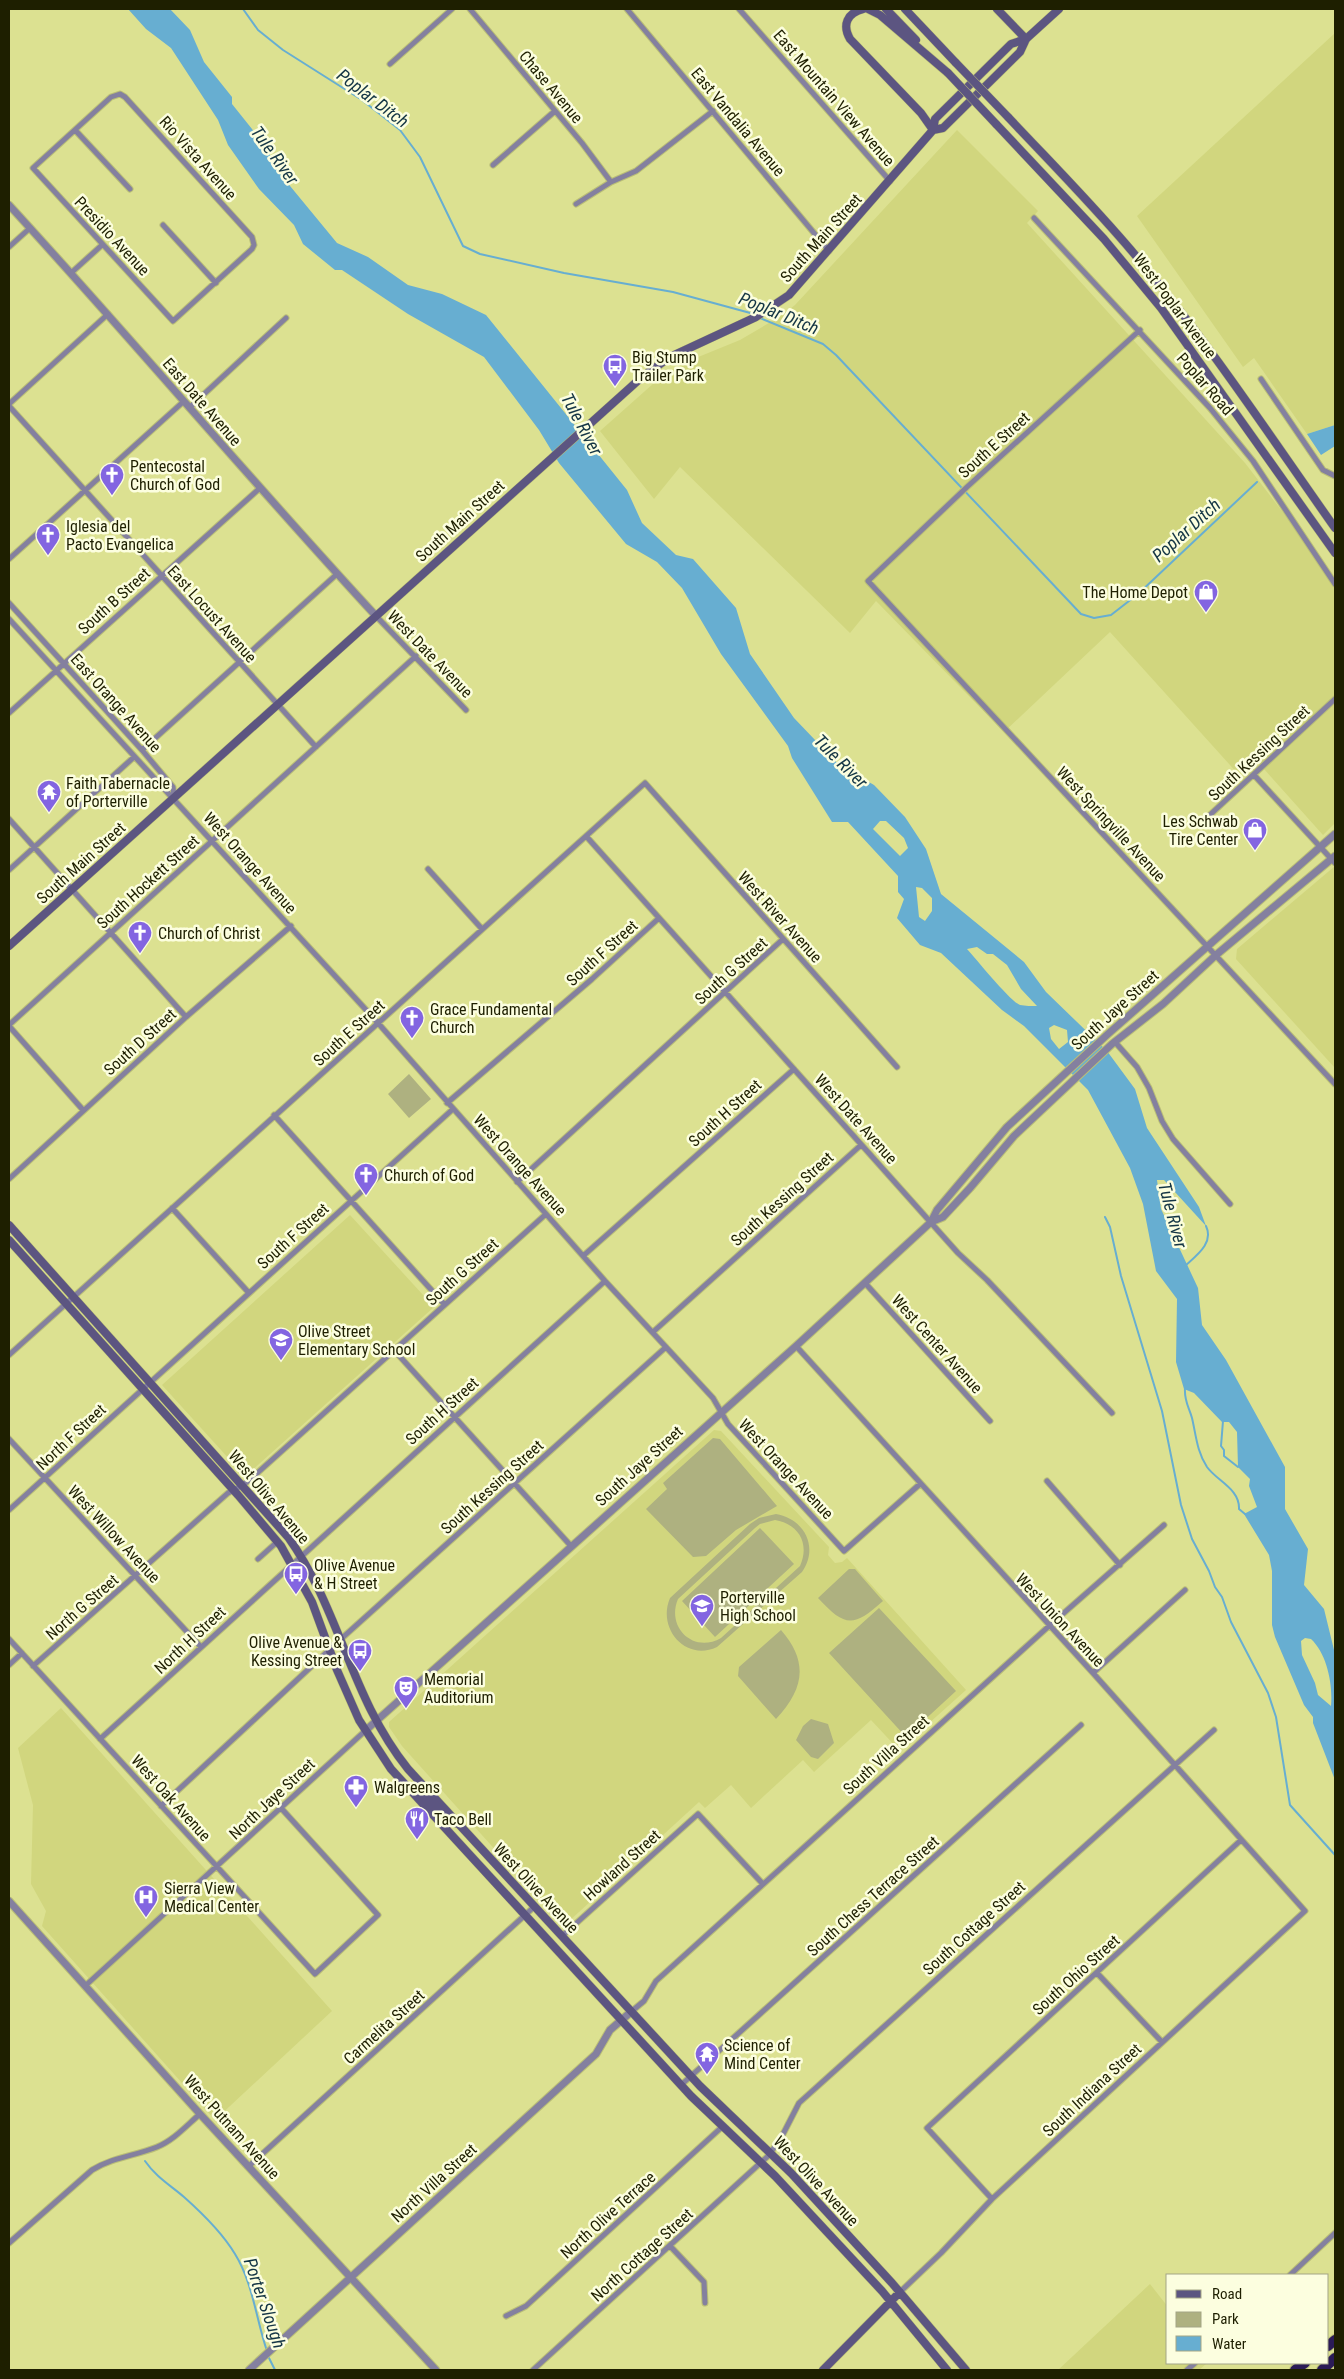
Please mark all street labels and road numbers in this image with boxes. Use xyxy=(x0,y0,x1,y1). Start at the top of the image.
street label: East Mountain View Avenue xyxy=(770,26,898,170)
street label: Chase Avenue xyxy=(515,47,587,127)
street label: East Vandalia Avenue xyxy=(687,64,789,180)
street label: Rio Vista Avenue xyxy=(155,112,241,204)
street label: South Main Street xyxy=(776,190,866,286)
street label: Presidio Avenue xyxy=(70,192,154,280)
street label: West Poplar Avenue xyxy=(1130,250,1220,362)
street label: Poplar Road xyxy=(1173,349,1237,419)
street label: East Date Avenue xyxy=(159,354,245,450)
street label: South E Street xyxy=(954,408,1034,482)
street label: South Main Street xyxy=(412,476,508,566)
street label: East Locust Avenue xyxy=(164,562,260,666)
street label: South B Street xyxy=(74,564,154,638)
street label: West Date Avenue xyxy=(384,606,476,702)
street label: East Orange Avenue xyxy=(67,650,165,756)
street label: South Kessing Street xyxy=(1205,701,1314,805)
street label: West Springville Avenue xyxy=(1053,762,1169,886)
street label: West Orange Avenue xyxy=(199,808,301,918)
street label: South Main Street xyxy=(33,818,129,908)
street label: South Hockett Street xyxy=(93,831,203,933)
street label: West River Avenue xyxy=(734,867,826,967)
street label: South F Street xyxy=(563,916,642,990)
street label: South G Street xyxy=(691,933,771,1008)
street label: South Jaye Street xyxy=(1068,966,1163,1054)
street label: South E Street xyxy=(309,996,389,1070)
street label: South D Street xyxy=(100,1004,180,1079)
street label: West Date Avenue xyxy=(811,1070,901,1168)
street label: South H Street xyxy=(685,1075,765,1151)
street label: West Orange Avenue xyxy=(469,1110,571,1220)
street label: South Kessing Street xyxy=(727,1148,837,1250)
street label: South F Street xyxy=(254,1199,333,1273)
street label: South G Street xyxy=(422,1234,502,1309)
street label: West Center Avenue xyxy=(888,1291,986,1397)
street label: South H Street xyxy=(402,1373,482,1449)
street label: North F Street xyxy=(32,1400,110,1474)
street label: West Orange Avenue xyxy=(735,1415,837,1523)
street label: South Jaye Street xyxy=(592,1422,687,1510)
street label: South Kessing Street xyxy=(437,1436,547,1538)
street label: West Olive Avenue xyxy=(224,1446,314,1548)
street label: West Willow Avenue xyxy=(64,1481,164,1587)
street label: West Union Avenue xyxy=(1012,1569,1108,1671)
street label: North G Street xyxy=(42,1570,122,1644)
street label: North H Street xyxy=(150,1602,230,1678)
street label: South Villa Street xyxy=(839,1711,933,1799)
street label: West Oak Avenue xyxy=(127,1751,215,1845)
street label: North Jaye Street xyxy=(225,1754,319,1843)
street label: Howland Street xyxy=(580,1825,664,1904)
street label: South Chess Terrace Street xyxy=(803,1832,943,1960)
street label: West Olive Avenue xyxy=(489,1839,583,1937)
street label: South Cottage Street xyxy=(919,1877,1029,1979)
street label: South Ohio Street xyxy=(1029,1931,1124,2019)
street label: Carmelita Street xyxy=(340,1986,428,2068)
street label: South Indiana Street xyxy=(1039,2039,1145,2141)
street label: West Putnam Avenue xyxy=(180,2071,284,2183)
street label: West Olive Avenue xyxy=(769,2132,863,2230)
street label: North Villa Street xyxy=(387,2140,481,2226)
street label: North Olive Terrace xyxy=(557,2167,659,2263)
street label: North Cottage Street xyxy=(587,2204,697,2306)

